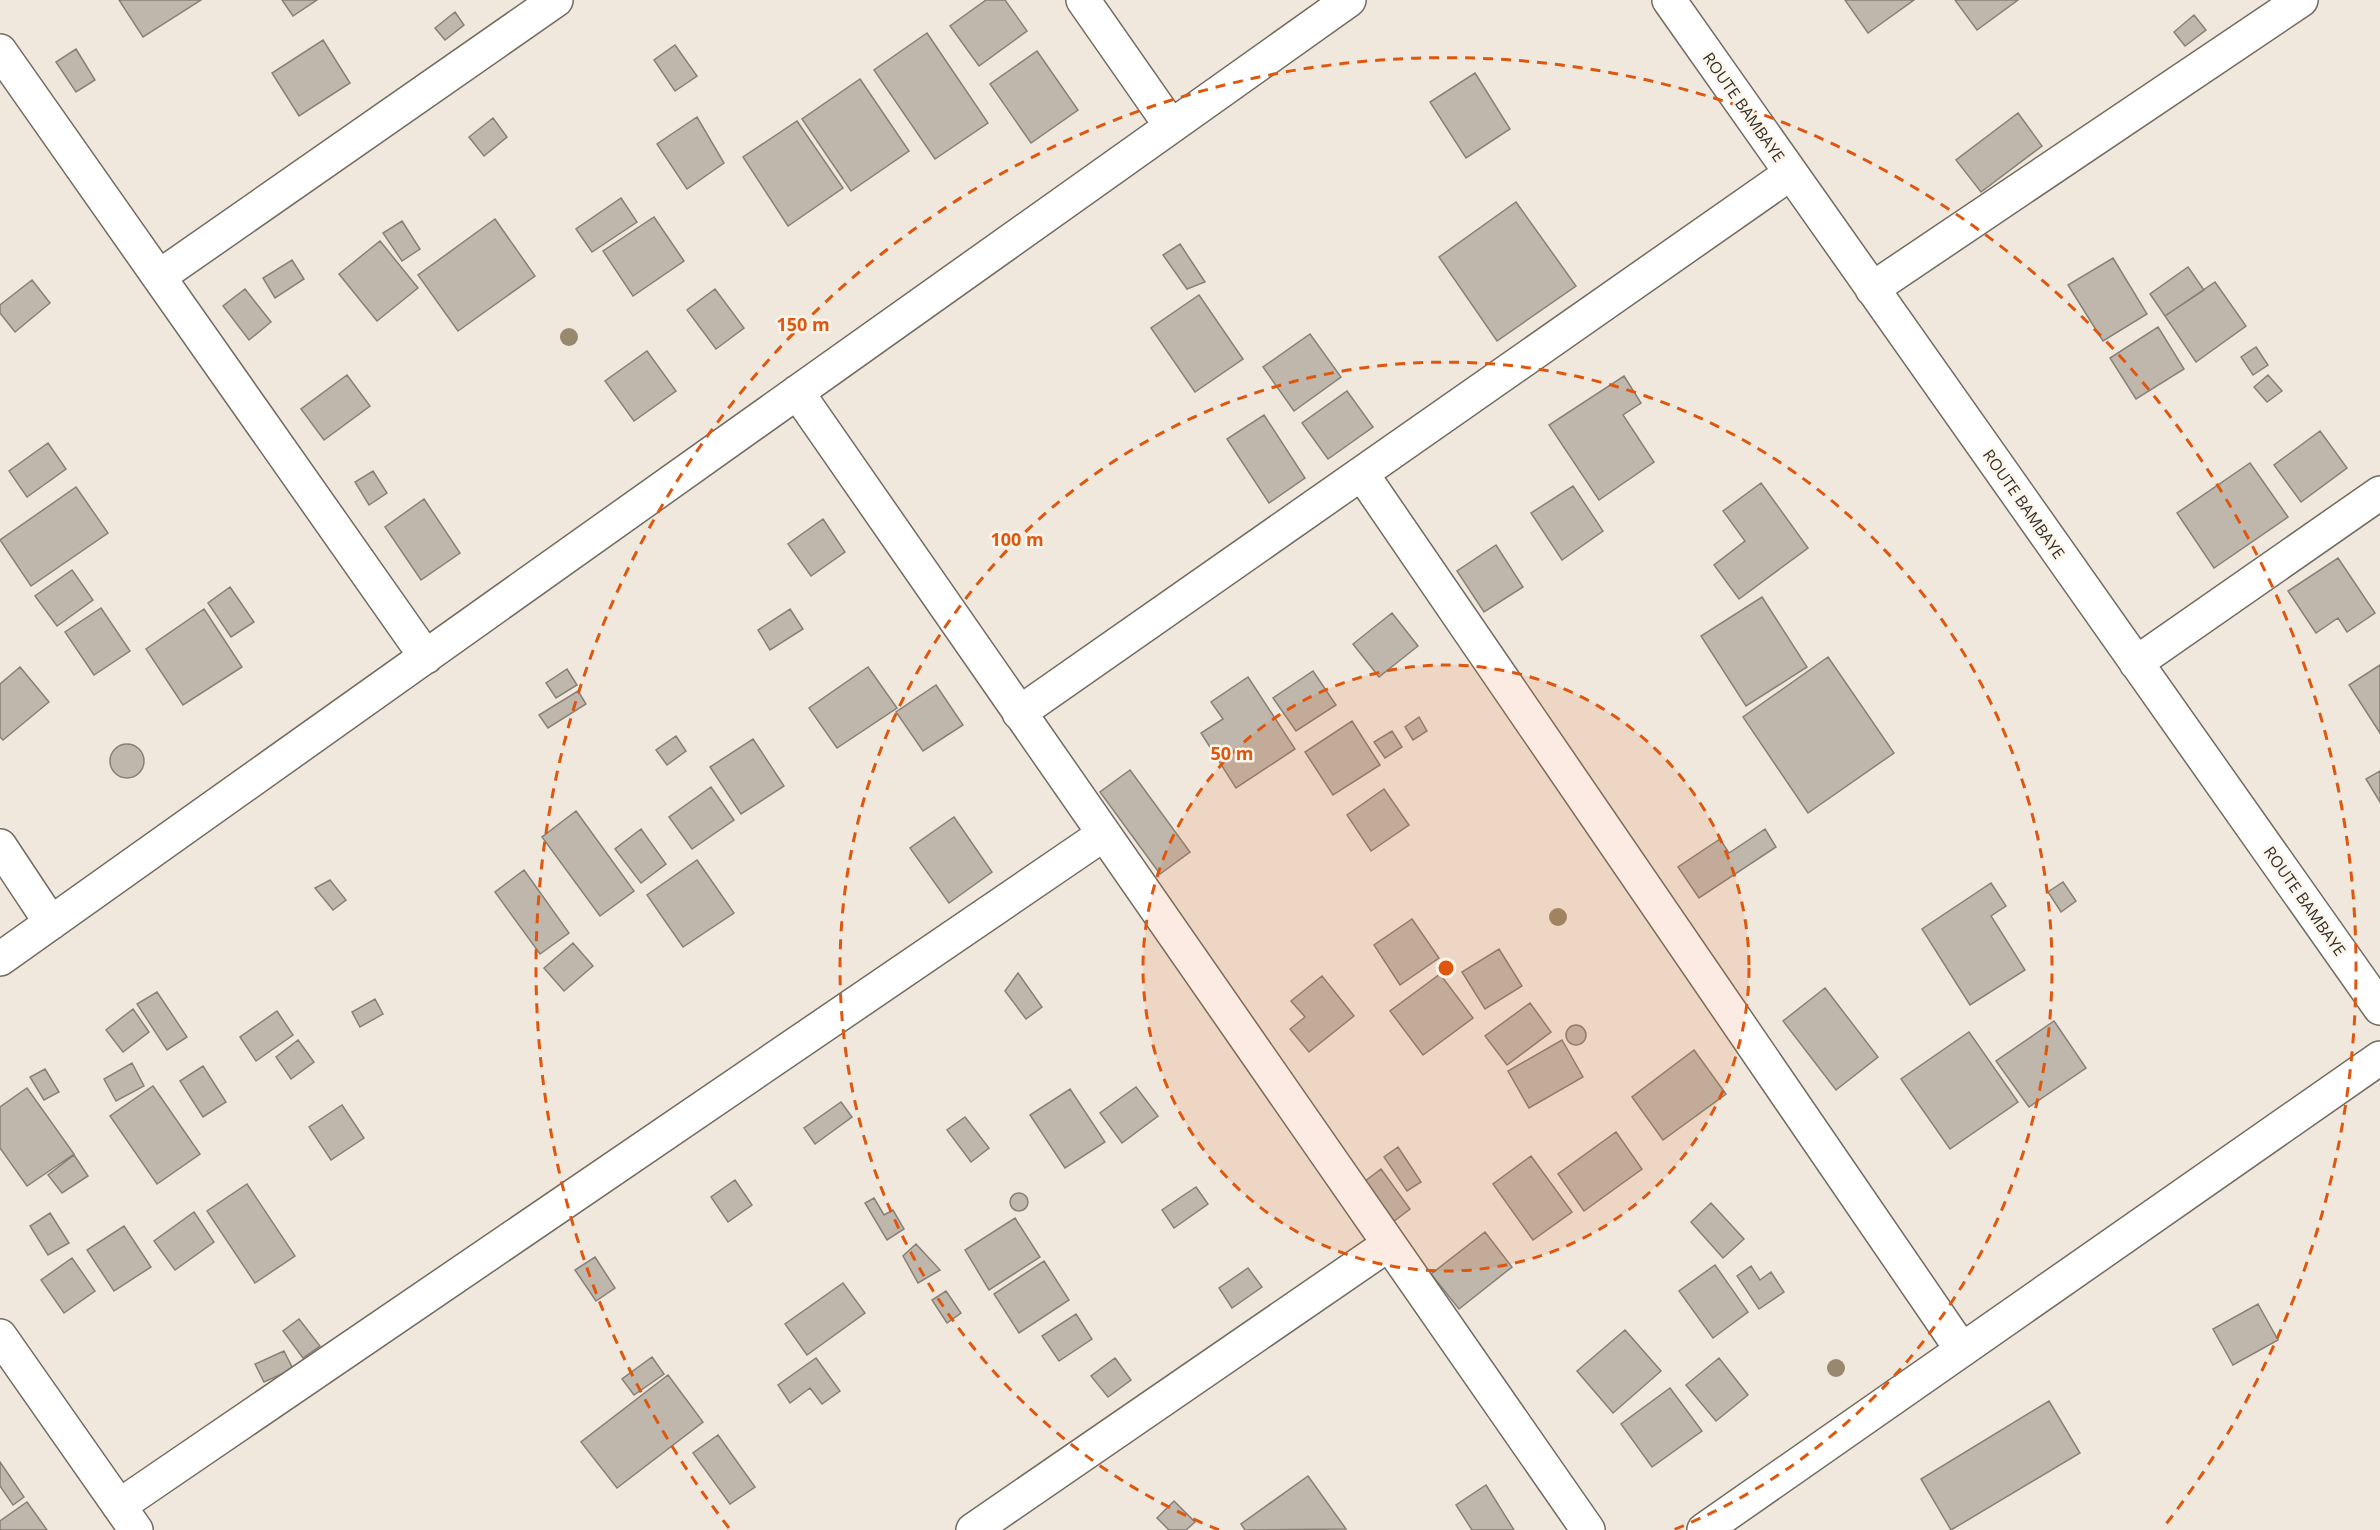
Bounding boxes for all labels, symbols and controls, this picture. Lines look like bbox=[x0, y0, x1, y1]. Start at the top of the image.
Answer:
street label: ROUTE BAMBAYE bbox=[1698, 48, 1790, 166]
text: 150 m bbox=[776, 312, 830, 336]
street label: ROUTE BAMBAYE bbox=[1978, 445, 2070, 563]
text: 100 m bbox=[990, 527, 1044, 551]
text: 50 m bbox=[1211, 741, 1253, 765]
street label: ROUTE BAMBAYE bbox=[2259, 842, 2351, 960]
centre of rings bbox=[1436, 958, 1456, 978]

